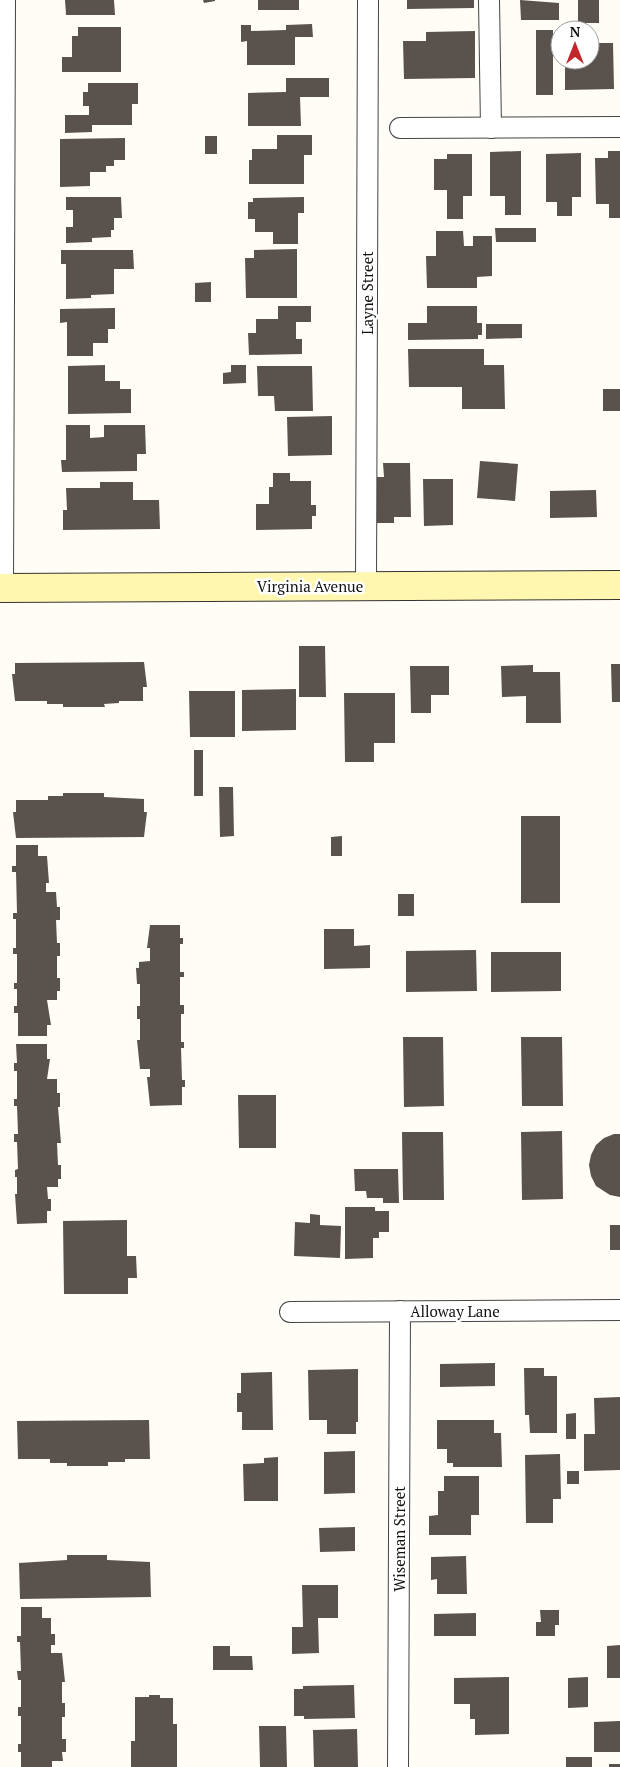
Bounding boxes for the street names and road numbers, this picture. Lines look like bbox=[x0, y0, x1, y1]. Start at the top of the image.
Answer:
street label: Layne Street bbox=[357, 251, 377, 335]
street label: Virginia Avenue bbox=[257, 576, 363, 596]
street label: Alloway Lane bbox=[410, 1301, 500, 1321]
street label: Wiseman Street bbox=[389, 1486, 409, 1592]

